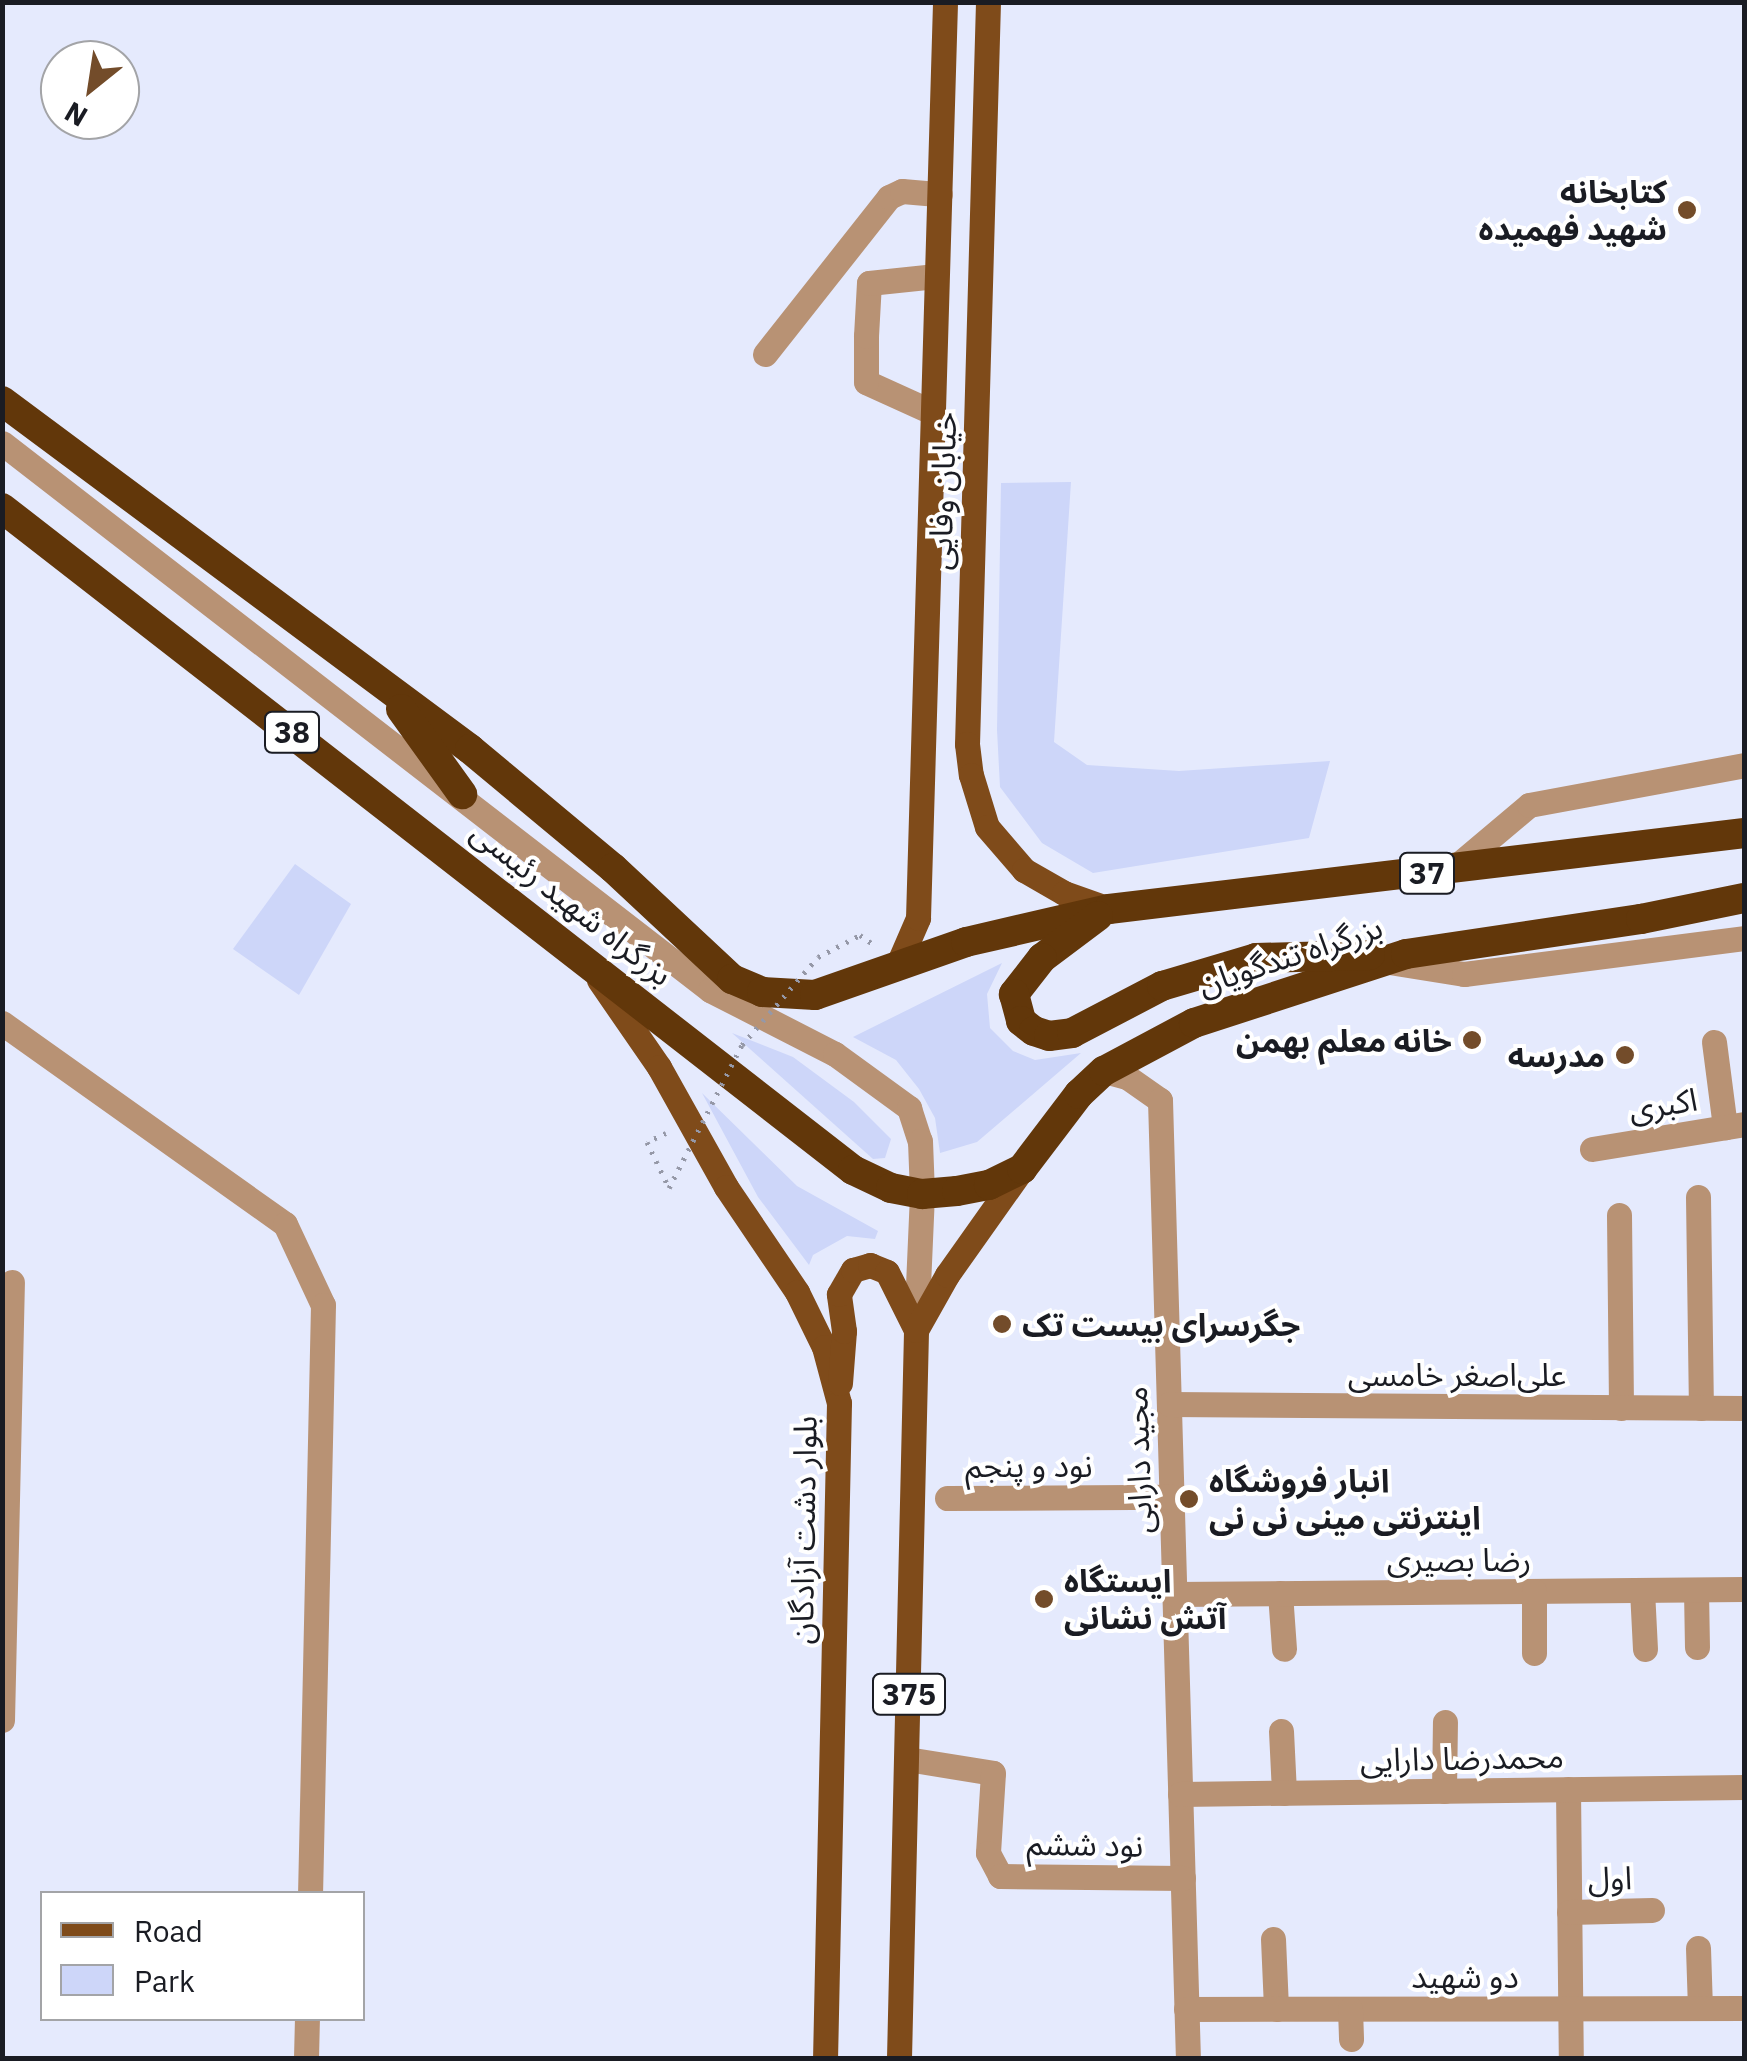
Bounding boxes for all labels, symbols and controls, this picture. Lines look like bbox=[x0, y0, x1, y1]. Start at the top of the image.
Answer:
north arrow bbox=[40, 40, 140, 140]
text: N bbox=[58, 94, 94, 136]
place label: کتابخانه شهید فهمیده bbox=[1479, 173, 1667, 248]
marker: کتابخانه شهید فهمیده bbox=[1676, 199, 1698, 221]
street label: خیابان وفایی bbox=[920, 411, 964, 571]
road number: 38 bbox=[262, 707, 322, 757]
street label: بزرگراه شهید رئیسی bbox=[464, 813, 680, 993]
road number: 37 bbox=[1397, 848, 1457, 898]
street label: بزرگراه تندگویان bbox=[1193, 907, 1387, 1003]
place label: خانه معلم بهمن bbox=[1236, 1021, 1452, 1059]
marker: خانه معلم بهمن bbox=[1461, 1029, 1483, 1051]
place label: مدرسه bbox=[1508, 1036, 1605, 1074]
marker: مدرسه bbox=[1614, 1044, 1636, 1066]
street label: اکبری bbox=[1626, 1080, 1700, 1128]
place label: جگرسرای بیست تک bbox=[1022, 1305, 1300, 1343]
marker: جگرسرای بیست تک bbox=[991, 1313, 1013, 1335]
street label: علی‌اصغر خامسی bbox=[1348, 1355, 1566, 1393]
street label: مجید دارابی bbox=[1116, 1386, 1160, 1534]
street label: بلوار دشت آزادگان bbox=[782, 1415, 824, 1645]
street label: نود و پنجم bbox=[965, 1446, 1093, 1484]
place label: انبار فروشگاه اینترنتی مینی نی نی bbox=[1209, 1462, 1481, 1537]
marker: انبار فروشگاه اینترنتی مینی نی نی bbox=[1178, 1488, 1200, 1510]
street label: رضا بصیری bbox=[1387, 1540, 1531, 1578]
place label: ایستگاه آتش نشانی bbox=[1064, 1562, 1226, 1637]
marker: ایستگاه آتش نشانی bbox=[1033, 1588, 1055, 1610]
road number: 375 bbox=[872, 1669, 946, 1719]
street label: محمدرضا دارایی bbox=[1360, 1737, 1564, 1779]
street label: نود ششم bbox=[1026, 1824, 1144, 1864]
street label: اول bbox=[1588, 1858, 1632, 1898]
legend bbox=[40, 1891, 365, 2021]
text: Road bbox=[134, 1911, 203, 1950]
street label: دو شهید bbox=[1411, 1957, 1519, 1995]
text: Park bbox=[134, 1961, 195, 2000]

